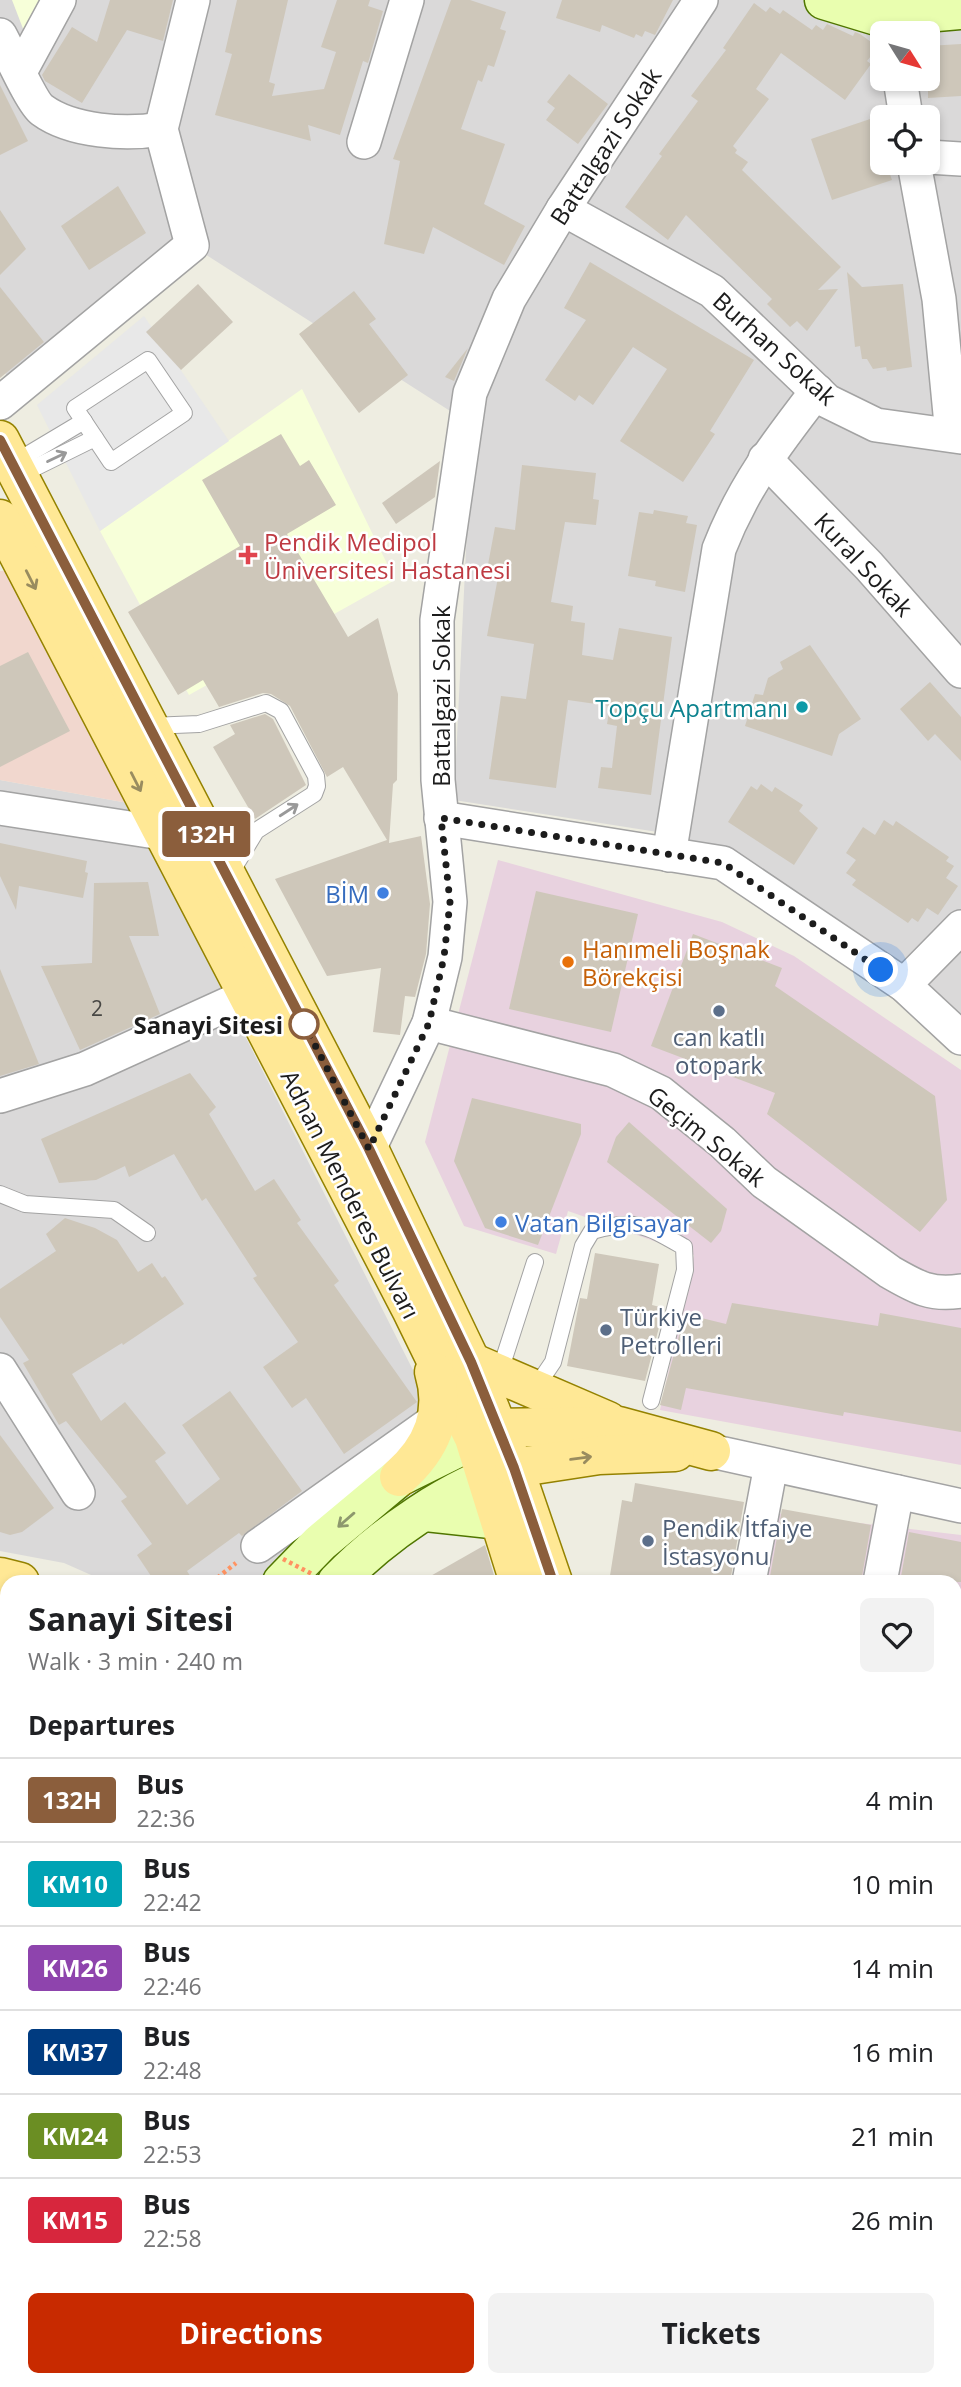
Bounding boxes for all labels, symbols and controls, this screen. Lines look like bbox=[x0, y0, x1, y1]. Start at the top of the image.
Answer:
north arrow bbox=[870, 21, 940, 91]
map controls bbox=[870, 21, 940, 175]
street label: Battalgazi Sokak bbox=[542, 61, 668, 231]
button: locate bbox=[870, 105, 940, 175]
street label: Burhan Sokak bbox=[706, 284, 844, 412]
one-way arrow bbox=[46, 449, 67, 463]
street label: Kural Sokak bbox=[807, 505, 921, 623]
place label: Pendik Medipol Üniversitesi Hastanesi bbox=[264, 525, 511, 586]
marker: Pendik Medipol Üniversitesi Hastanesi bbox=[238, 545, 258, 565]
one-way arrow bbox=[25, 569, 38, 590]
street label: Battalgazi Sokak bbox=[424, 605, 457, 787]
place label: Topçu Apartmanı bbox=[595, 691, 788, 724]
marker: Topçu Apartmanı bbox=[794, 699, 810, 715]
one-way arrow bbox=[129, 771, 143, 792]
one-way arrow bbox=[279, 802, 298, 817]
line badge: 132H bbox=[157, 811, 255, 857]
text: 132H bbox=[176, 817, 236, 850]
place label: BİM bbox=[325, 877, 369, 910]
marker: BİM bbox=[375, 885, 391, 901]
place label: Hanımeli Boşnak Börekçisi bbox=[582, 932, 770, 993]
your location bbox=[863, 952, 898, 987]
marker: Hanımeli Boşnak Börekçisi bbox=[560, 954, 576, 970]
house number: 2 bbox=[91, 994, 103, 1022]
marker: can katlı otopark bbox=[711, 1003, 727, 1019]
place label: Sanayi Sitesi bbox=[133, 1008, 283, 1041]
marker: Sanayi Sitesi bbox=[289, 1009, 319, 1039]
place label: can katlı otopark bbox=[673, 1020, 765, 1081]
street label: Adnan Menderes Bulvarı bbox=[274, 1064, 428, 1324]
street label: Geçim Sokak bbox=[641, 1078, 773, 1194]
place label: Vatan Bilgisayar bbox=[515, 1206, 692, 1239]
marker: Vatan Bilgisayar bbox=[493, 1214, 509, 1230]
place label: Türkiye Petrolleri bbox=[620, 1300, 722, 1361]
marker: Türkiye Petrolleri bbox=[598, 1322, 614, 1338]
one-way arrow bbox=[569, 1451, 592, 1464]
place label: Pendik İtfaiye İstasyonu bbox=[662, 1511, 812, 1572]
one-way arrow bbox=[337, 1512, 355, 1528]
marker: Pendik İtfaiye İstasyonu bbox=[640, 1533, 656, 1549]
text: Sanayi Sitesi bbox=[28, 1596, 234, 1641]
button: heart bbox=[860, 1598, 934, 1672]
text: Walk · 3 min · 240 m bbox=[28, 1645, 243, 1677]
text: Departures bbox=[28, 1707, 175, 1743]
text: Bus bbox=[137, 1766, 184, 1802]
text: 4 min bbox=[866, 1782, 934, 1818]
text: 132H bbox=[42, 1783, 102, 1816]
text: 22:36 bbox=[137, 1802, 195, 1834]
text: Bus bbox=[143, 1850, 191, 1886]
text: 10 min bbox=[851, 1866, 934, 1902]
text: KM10 bbox=[42, 1867, 108, 1900]
text: 22:42 bbox=[143, 1886, 202, 1918]
text: Bus bbox=[143, 1934, 191, 1970]
text: 14 min bbox=[851, 1950, 934, 1986]
text: KM26 bbox=[42, 1951, 108, 1984]
text: 22:46 bbox=[143, 1970, 202, 2002]
text: Bus bbox=[143, 2018, 191, 2054]
text: 16 min bbox=[851, 2034, 934, 2070]
text: KM37 bbox=[42, 2035, 108, 2068]
text: 22:48 bbox=[143, 2054, 202, 2086]
text: Bus bbox=[143, 2102, 191, 2138]
text: 21 min bbox=[851, 2118, 934, 2154]
text: KM24 bbox=[42, 2119, 108, 2152]
text: 22:53 bbox=[143, 2138, 202, 2170]
text: Bus bbox=[143, 2186, 191, 2222]
text: 26 min bbox=[851, 2202, 934, 2238]
text: KM15 bbox=[42, 2203, 108, 2236]
text: 22:58 bbox=[143, 2222, 202, 2254]
button: Directions bbox=[28, 2293, 474, 2373]
button: Tickets bbox=[488, 2293, 934, 2373]

